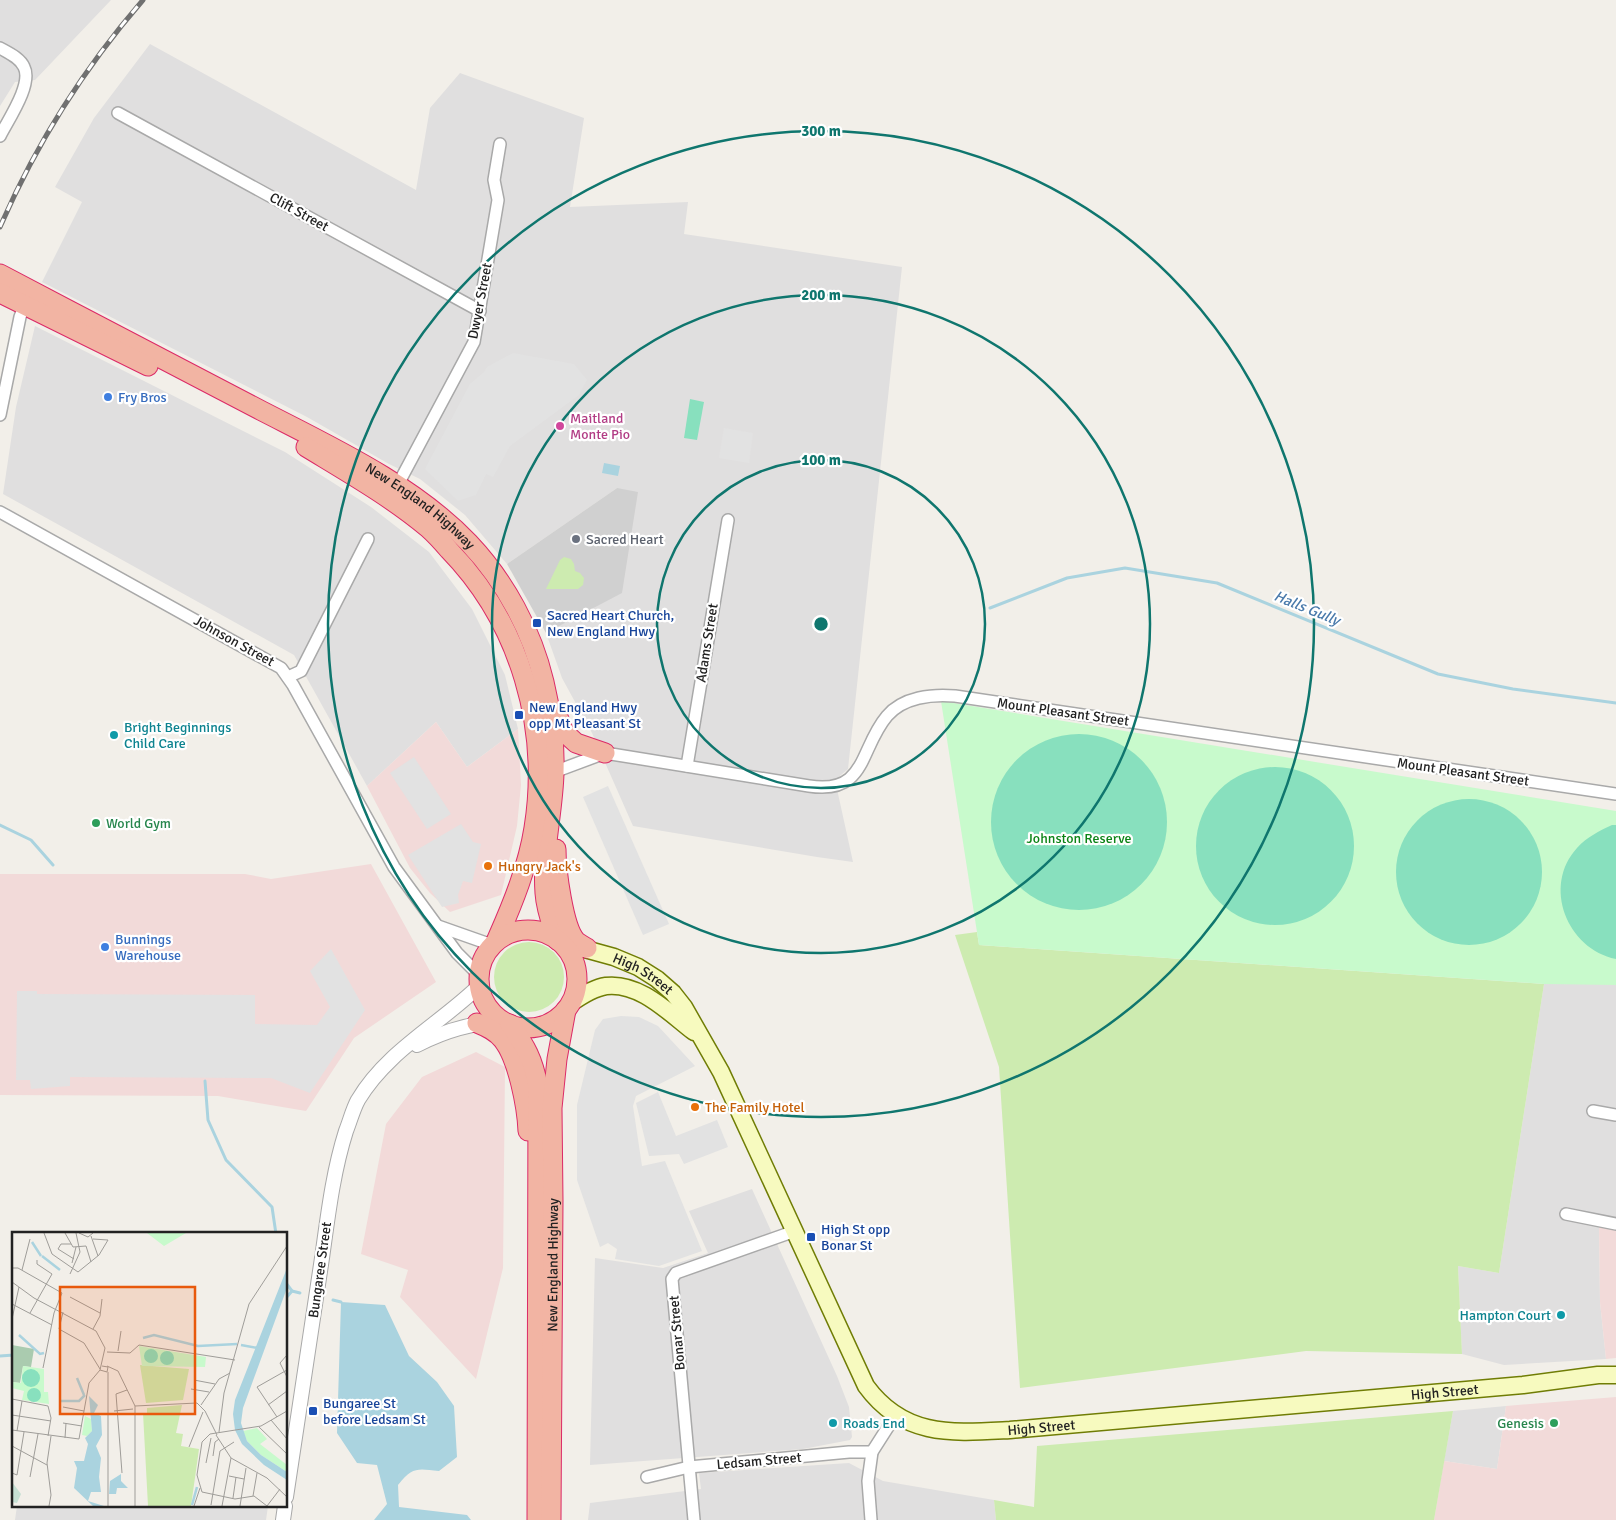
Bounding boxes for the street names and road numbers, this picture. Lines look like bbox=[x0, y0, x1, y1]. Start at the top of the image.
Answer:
street label: Clift Street bbox=[266, 189, 332, 235]
street label: Dwyer Street bbox=[464, 261, 496, 341]
street label: New England Highway bbox=[363, 459, 479, 553]
street label: Adams Street bbox=[692, 602, 722, 684]
street label: Johnson Street bbox=[191, 612, 277, 670]
street label: Mount Pleasant Street bbox=[996, 694, 1130, 730]
street label: Mount Pleasant Street bbox=[1396, 754, 1530, 790]
street label: High Street bbox=[610, 949, 677, 998]
street label: New England Highway bbox=[544, 1198, 562, 1332]
street label: Bungaree Street bbox=[305, 1221, 335, 1319]
street label: Bonar Street bbox=[665, 1295, 689, 1371]
street label: High Street bbox=[1410, 1380, 1479, 1403]
street label: High Street bbox=[1007, 1416, 1076, 1439]
street label: Ledsam Street bbox=[716, 1449, 802, 1473]

